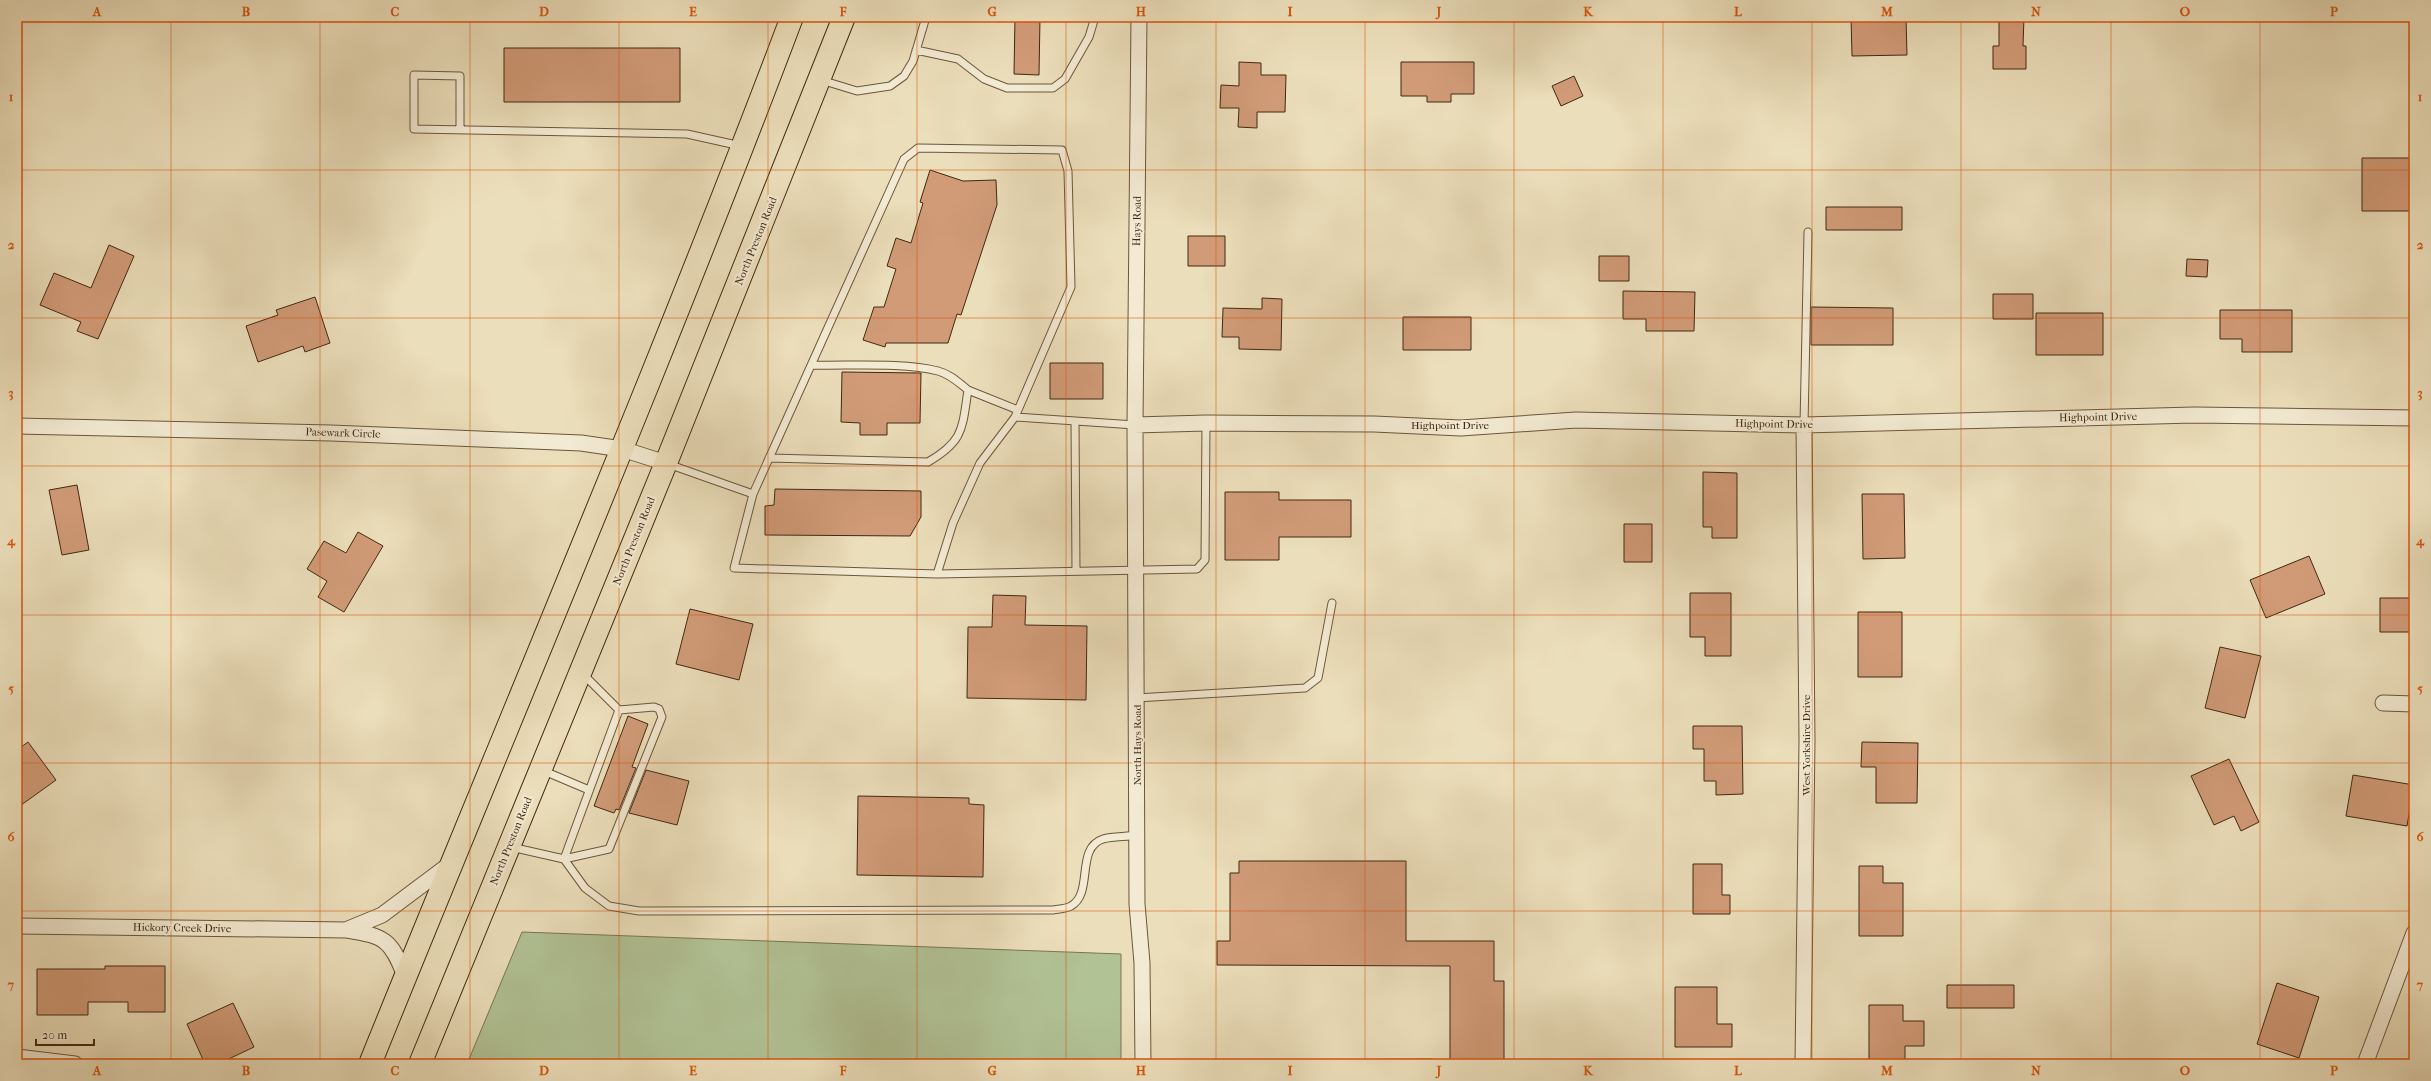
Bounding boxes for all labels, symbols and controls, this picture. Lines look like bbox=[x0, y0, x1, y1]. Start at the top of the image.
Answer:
text: A bbox=[92, 4, 102, 19]
text: B bbox=[242, 4, 251, 19]
text: C bbox=[391, 4, 400, 19]
text: D bbox=[539, 4, 549, 19]
text: E bbox=[689, 4, 697, 19]
text: F bbox=[839, 4, 847, 19]
text: G bbox=[987, 4, 997, 19]
text: H bbox=[1136, 4, 1147, 19]
text: I bbox=[1287, 4, 1293, 19]
text: J bbox=[1435, 4, 1442, 20]
text: K bbox=[1583, 4, 1594, 19]
text: L bbox=[1734, 4, 1743, 19]
text: M bbox=[1880, 4, 1893, 19]
text: N bbox=[2031, 4, 2041, 19]
text: O bbox=[2180, 4, 2190, 19]
text: P bbox=[2330, 4, 2338, 19]
text: 1 bbox=[9, 89, 14, 104]
text: 1 bbox=[2418, 89, 2423, 104]
street label: North Preston Road bbox=[732, 194, 780, 287]
street label: Hays Road bbox=[1130, 195, 1144, 246]
text: 2 bbox=[8, 237, 15, 252]
text: 2 bbox=[2417, 237, 2424, 252]
text: 3 bbox=[8, 385, 14, 401]
text: 3 bbox=[2417, 385, 2423, 401]
street label: Highpoint Drive bbox=[2059, 410, 2138, 424]
street label: Highpoint Drive bbox=[1735, 417, 1814, 431]
street label: Highpoint Drive bbox=[1411, 419, 1490, 432]
street label: Pasewark Circle bbox=[305, 425, 381, 441]
street label: North Preston Road bbox=[610, 494, 658, 587]
text: 4 bbox=[6, 533, 16, 549]
text: 4 bbox=[2415, 533, 2425, 549]
text: 5 bbox=[8, 681, 14, 696]
text: 5 bbox=[2417, 681, 2423, 696]
street label: West Yorkshire Drive bbox=[1800, 694, 1813, 796]
street label: North Hays Road bbox=[1131, 703, 1144, 786]
street label: North Preston Road bbox=[487, 794, 535, 887]
text: 6 bbox=[7, 829, 15, 844]
text: 6 bbox=[2416, 829, 2424, 844]
street label: Hickory Creek Drive bbox=[133, 921, 232, 935]
text: 7 bbox=[7, 977, 15, 992]
text: 7 bbox=[2416, 977, 2424, 992]
scale bar bbox=[36, 1021, 94, 1047]
text: 20 m bbox=[42, 1028, 67, 1042]
text: A bbox=[92, 1063, 102, 1078]
text: B bbox=[242, 1063, 251, 1078]
text: C bbox=[391, 1063, 400, 1078]
text: D bbox=[539, 1063, 549, 1078]
text: E bbox=[689, 1063, 697, 1078]
text: F bbox=[839, 1063, 847, 1078]
text: G bbox=[987, 1063, 997, 1078]
text: H bbox=[1136, 1063, 1147, 1078]
text: I bbox=[1287, 1063, 1293, 1078]
text: J bbox=[1435, 1063, 1442, 1079]
text: K bbox=[1583, 1063, 1594, 1078]
text: L bbox=[1734, 1063, 1743, 1078]
text: M bbox=[1880, 1063, 1893, 1078]
text: N bbox=[2031, 1063, 2041, 1078]
text: O bbox=[2180, 1063, 2190, 1078]
text: P bbox=[2330, 1063, 2338, 1078]

